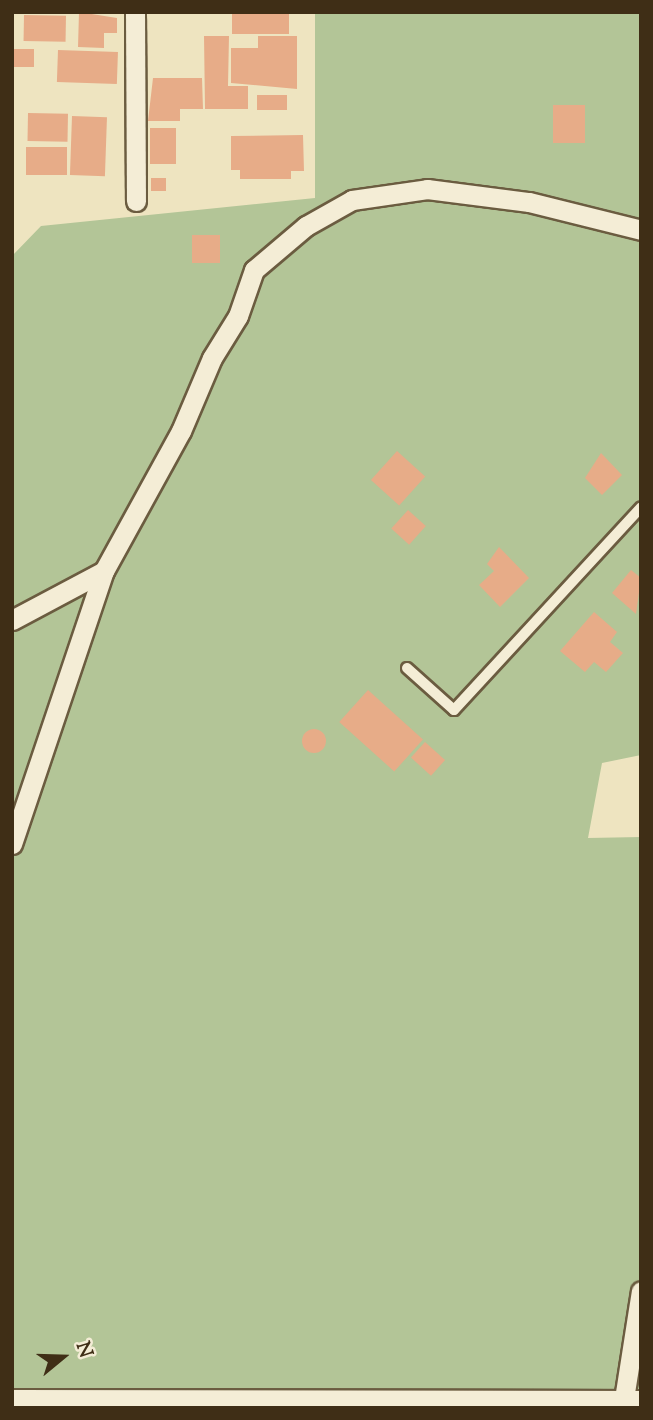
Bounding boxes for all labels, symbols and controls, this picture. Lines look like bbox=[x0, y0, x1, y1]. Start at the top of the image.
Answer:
north arrow bbox=[28, 1322, 98, 1392]
text: N bbox=[68, 1338, 99, 1362]

